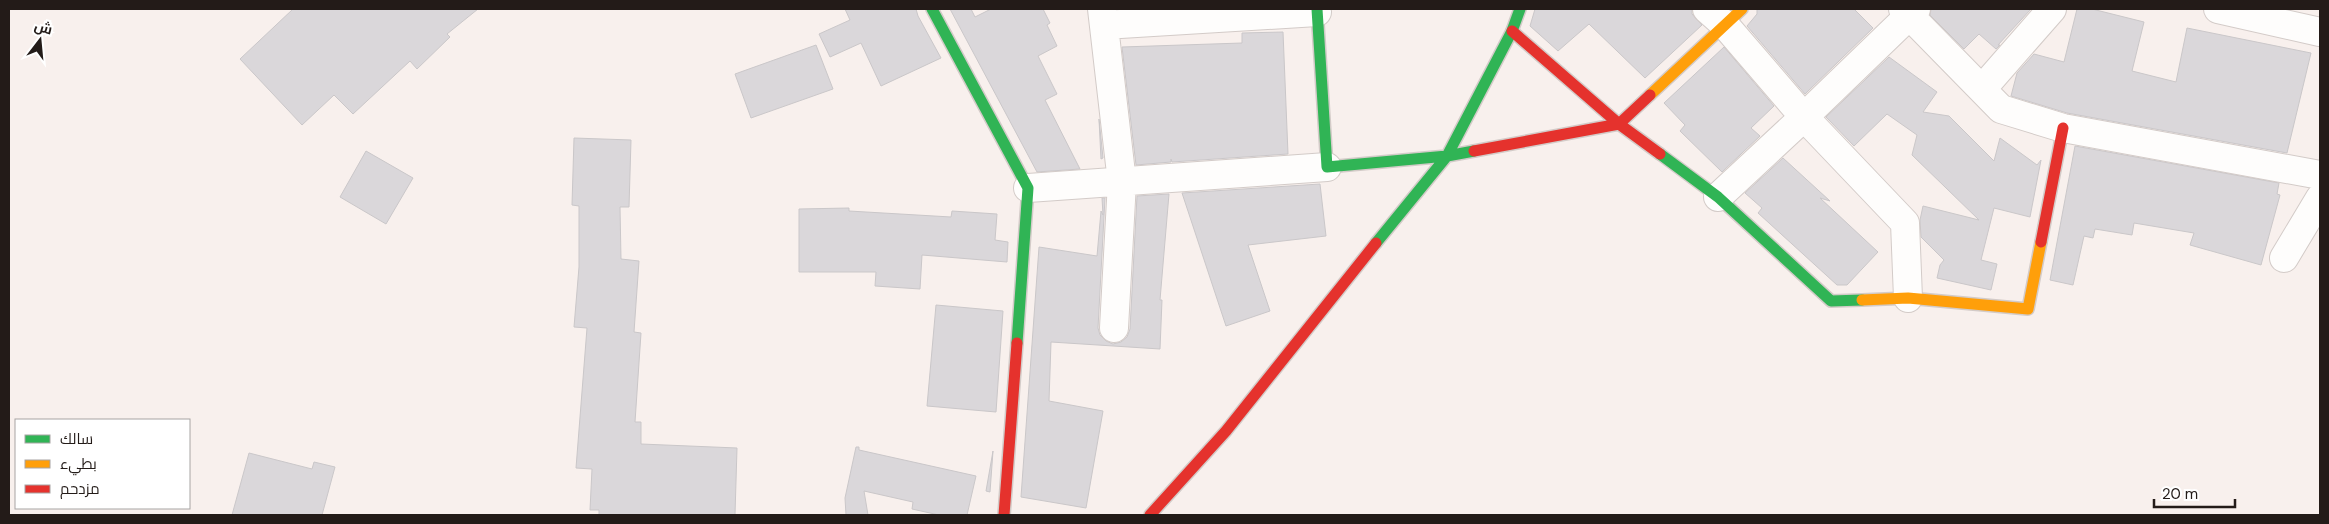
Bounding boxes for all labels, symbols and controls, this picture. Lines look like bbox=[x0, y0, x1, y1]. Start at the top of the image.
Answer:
north arrow bbox=[15, 15, 65, 65]
text: ش bbox=[32, 16, 55, 39]
legend bbox=[15, 419, 190, 509]
text: سالك bbox=[60, 429, 93, 449]
text: بطيء bbox=[60, 454, 97, 476]
scale bar bbox=[2154, 476, 2235, 508]
text: مزدحم bbox=[60, 479, 100, 499]
text: 20 m bbox=[2162, 484, 2198, 504]

